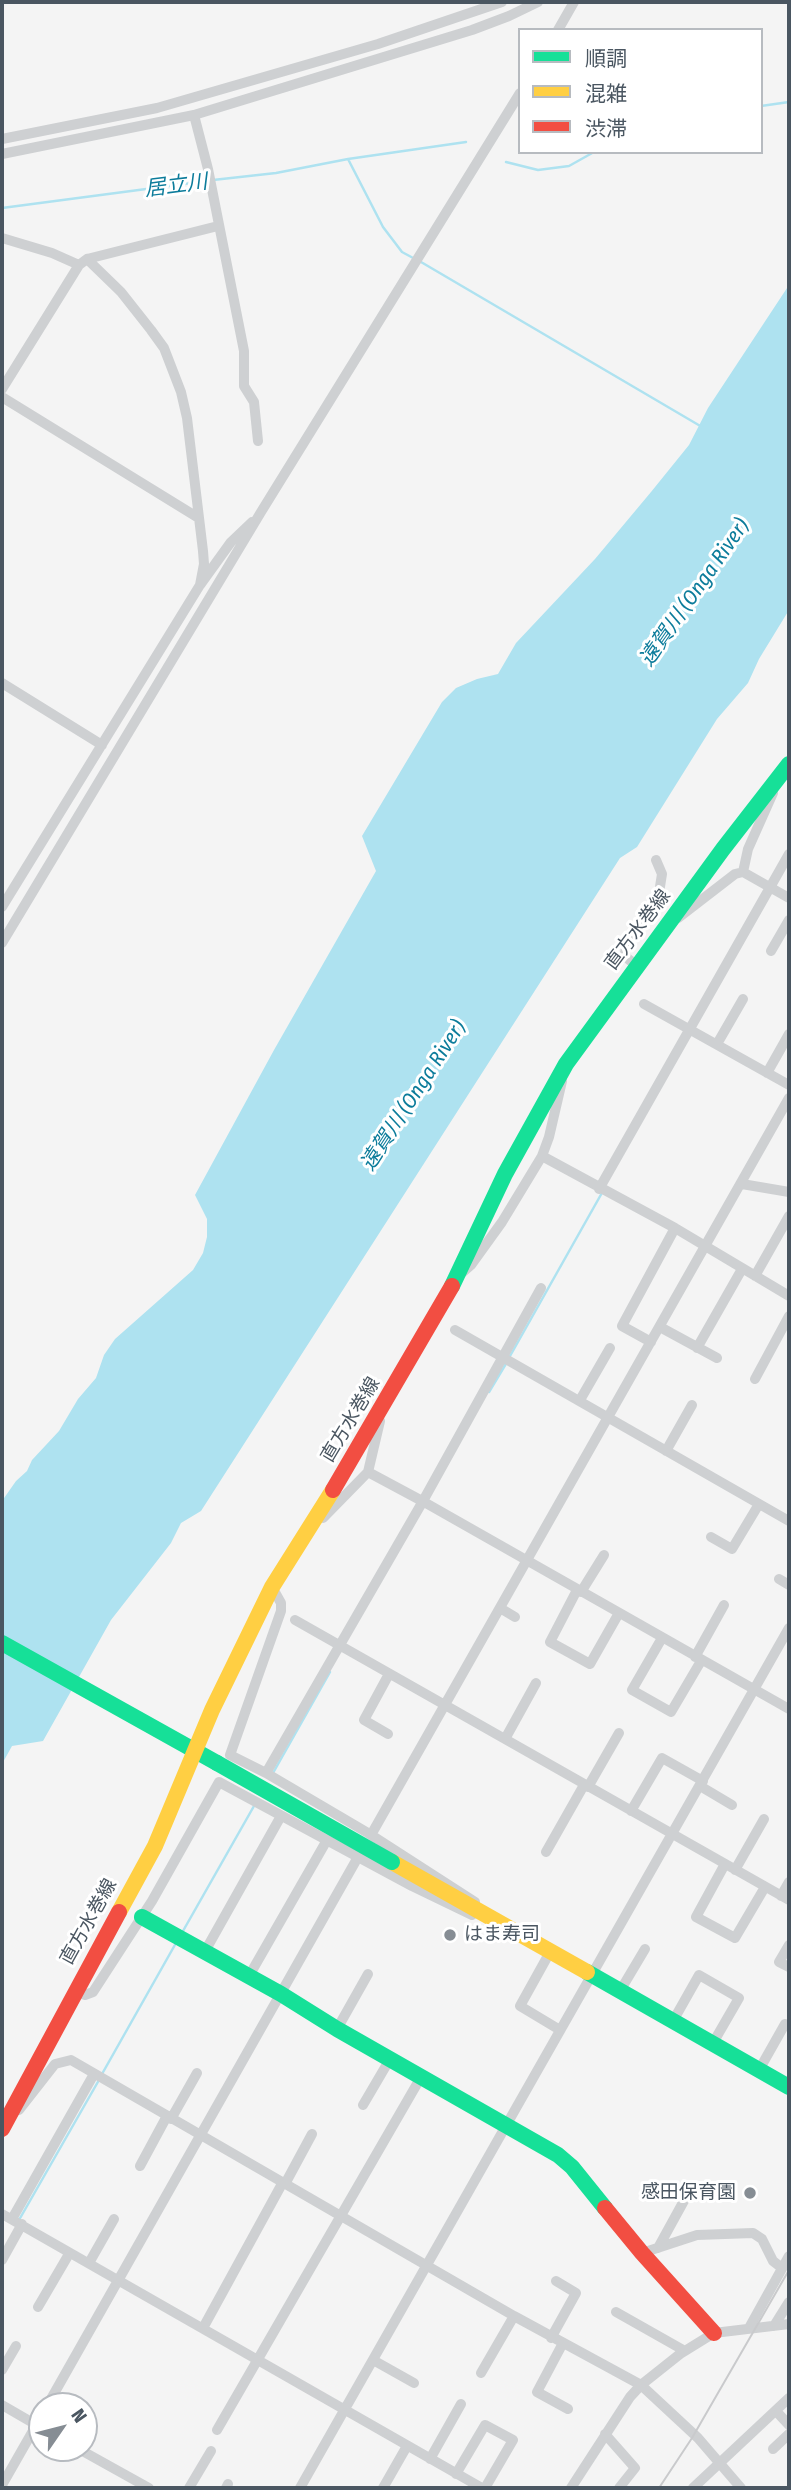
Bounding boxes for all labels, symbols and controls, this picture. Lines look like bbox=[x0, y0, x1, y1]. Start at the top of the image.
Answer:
legend bbox=[518, 28, 763, 154]
text: 順調 bbox=[585, 46, 627, 72]
text: 混雑 bbox=[585, 81, 627, 107]
text: 渋滞 bbox=[585, 116, 627, 142]
water label: 居立川 bbox=[143, 170, 209, 202]
water label: 遠賀川 (Onga River) bbox=[635, 515, 755, 671]
street label: 直方水巻線 bbox=[600, 885, 676, 975]
water label: 遠賀川 (Onga River) bbox=[356, 1016, 472, 1176]
street label: 直方水巻線 bbox=[317, 1373, 385, 1467]
street label: 直方水巻線 bbox=[56, 1875, 122, 1969]
place label: はま寿司 bbox=[464, 1924, 540, 1946]
marker: はま寿司 bbox=[442, 1927, 458, 1943]
place label: 感田保育園 bbox=[641, 2182, 736, 2204]
marker: 感田保育園 bbox=[742, 2185, 758, 2201]
north arrow bbox=[28, 2392, 98, 2462]
text: N bbox=[66, 2405, 92, 2427]

